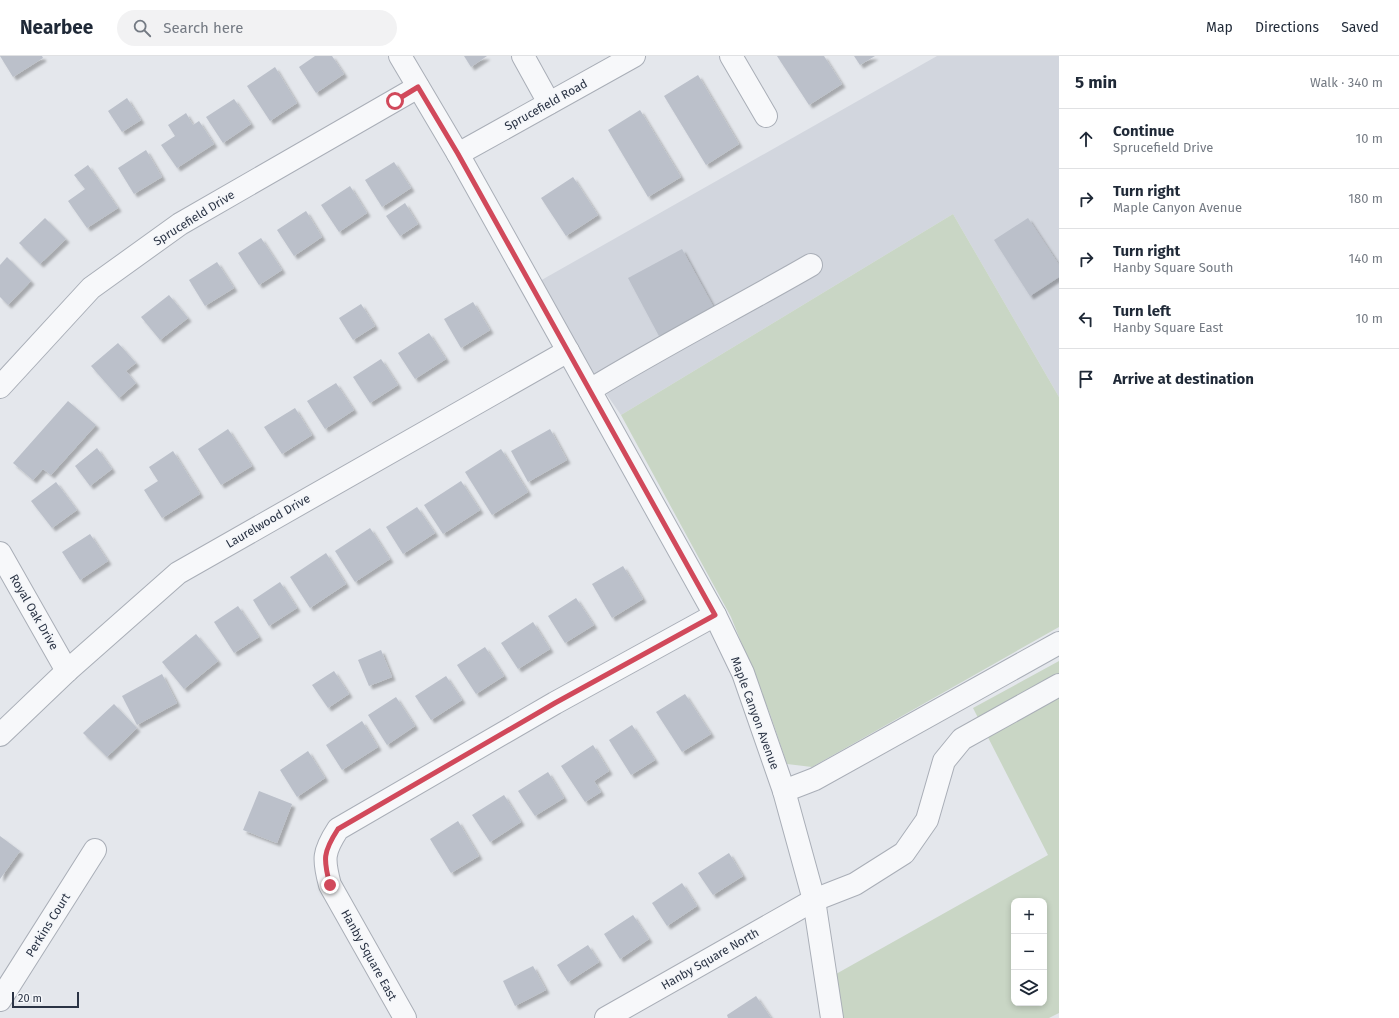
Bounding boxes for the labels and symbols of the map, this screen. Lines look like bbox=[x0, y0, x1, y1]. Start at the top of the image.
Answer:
street label: Sprucefield Road bbox=[502, 77, 590, 133]
route start bbox=[386, 92, 404, 110]
street label: Sprucefield Drive bbox=[151, 187, 237, 249]
street label: Laurelwood Drive bbox=[223, 491, 313, 551]
street label: Royal Oak Drive bbox=[7, 572, 61, 652]
street label: Maple Canyon Avenue bbox=[728, 655, 782, 771]
route end bbox=[321, 876, 339, 894]
street label: Perkins Court bbox=[23, 890, 74, 959]
street label: Hanby Square East bbox=[338, 907, 400, 1003]
street label: Hanby Square North bbox=[659, 925, 761, 993]
scale bar bbox=[12, 990, 79, 1009]

